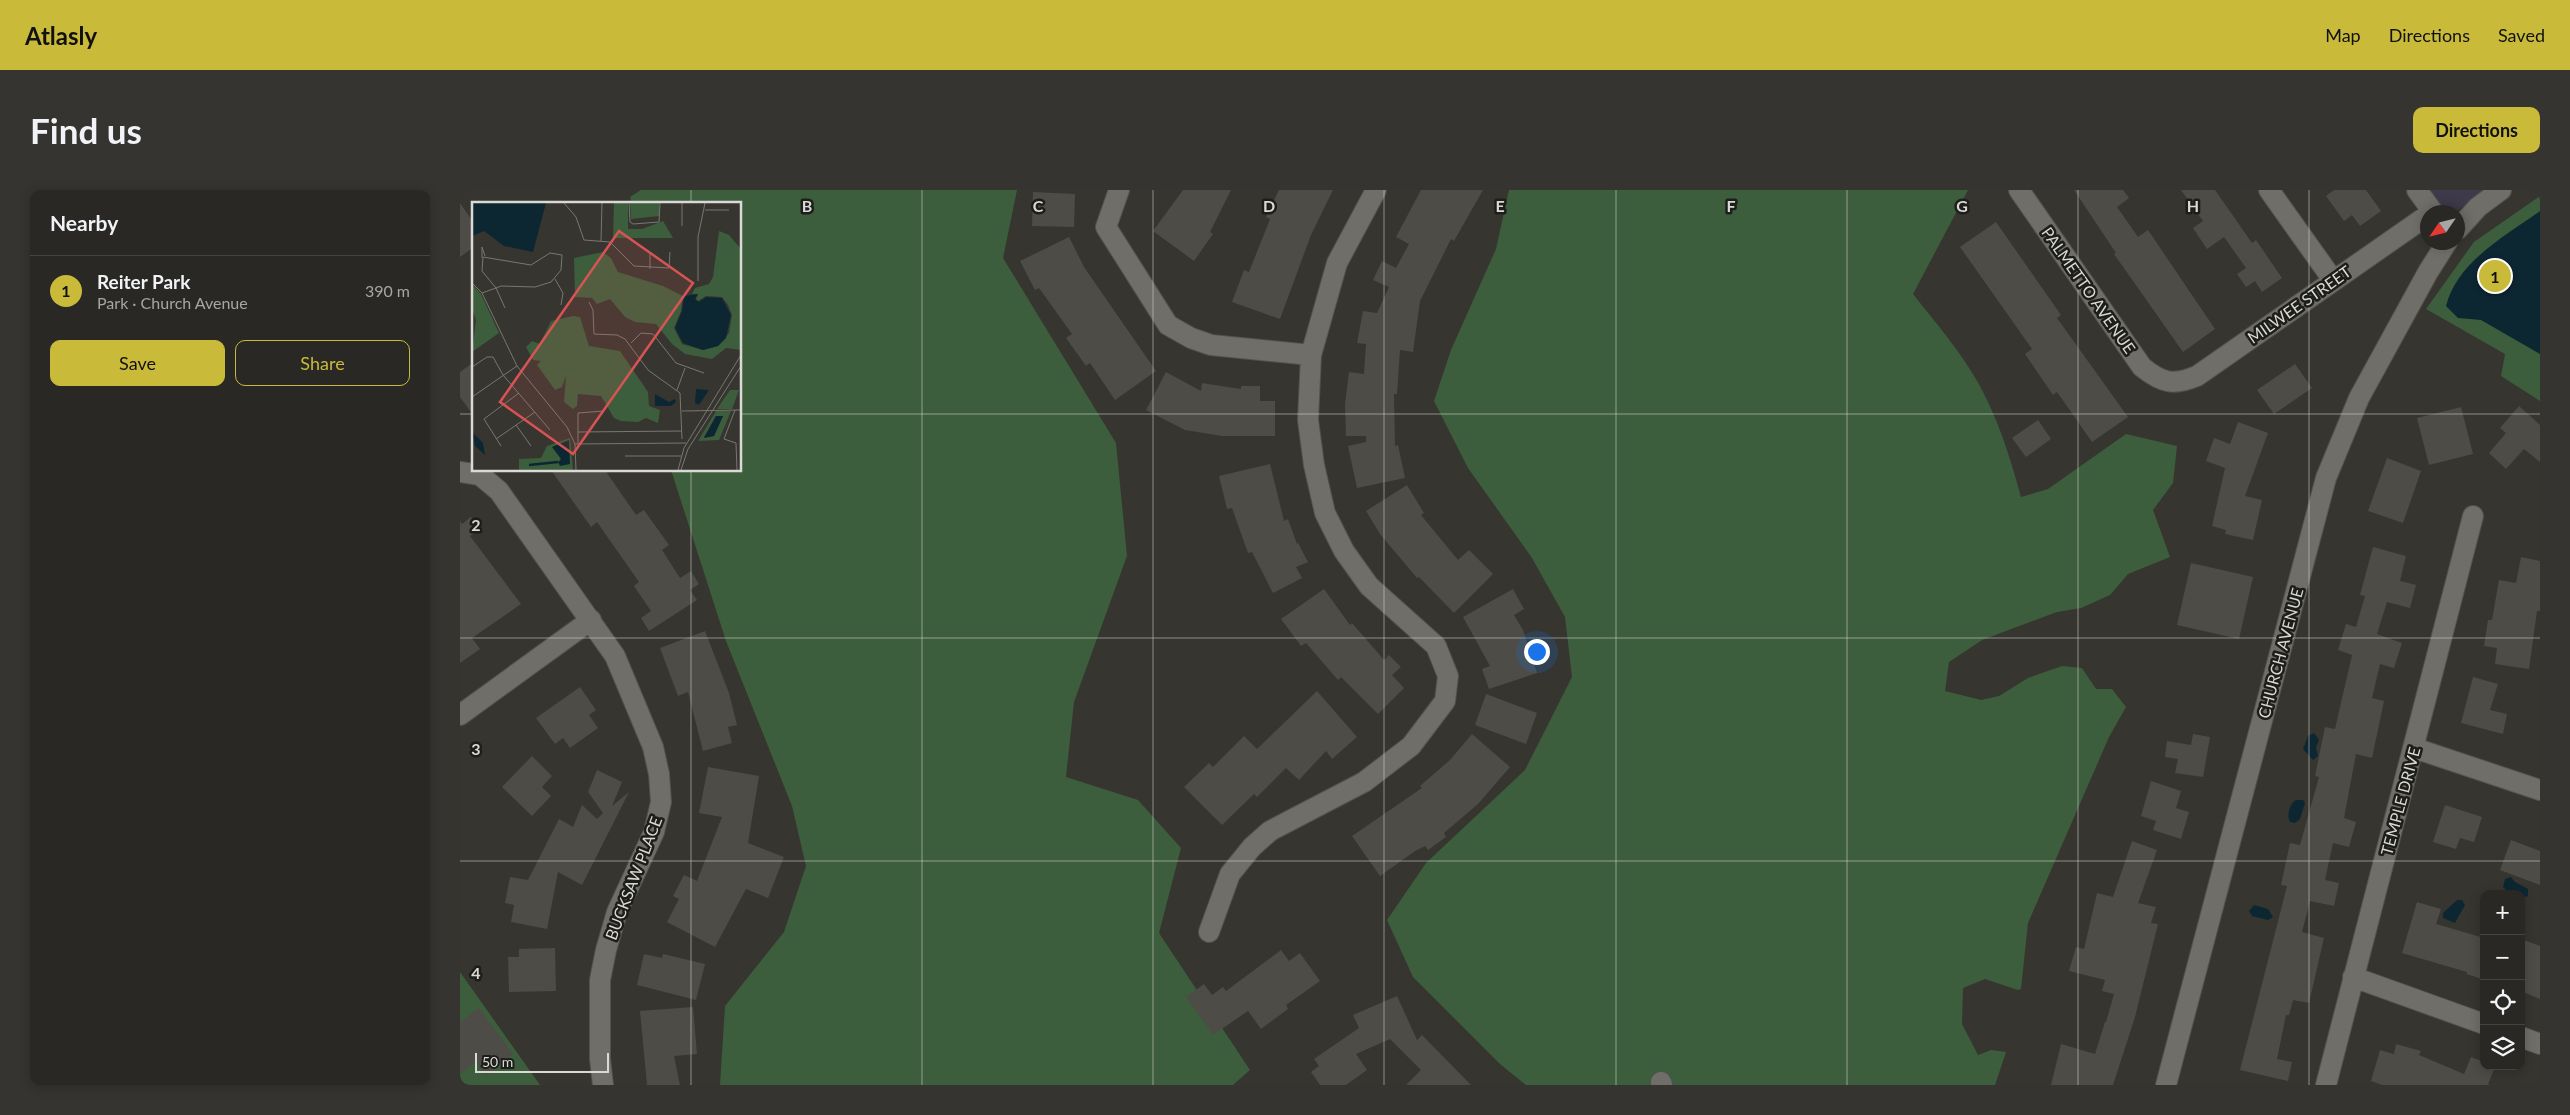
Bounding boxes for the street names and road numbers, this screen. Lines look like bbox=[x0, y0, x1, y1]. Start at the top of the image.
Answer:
street label: PALMETTO AVENUE bbox=[2038, 223, 2140, 357]
street label: MILWEE STREET bbox=[2244, 261, 2355, 347]
street label: CHURCH AVENUE bbox=[2253, 586, 2307, 720]
street label: TEMPLE DRIVE bbox=[2376, 745, 2424, 857]
street label: BUCKSAW PLACE bbox=[601, 814, 665, 942]

